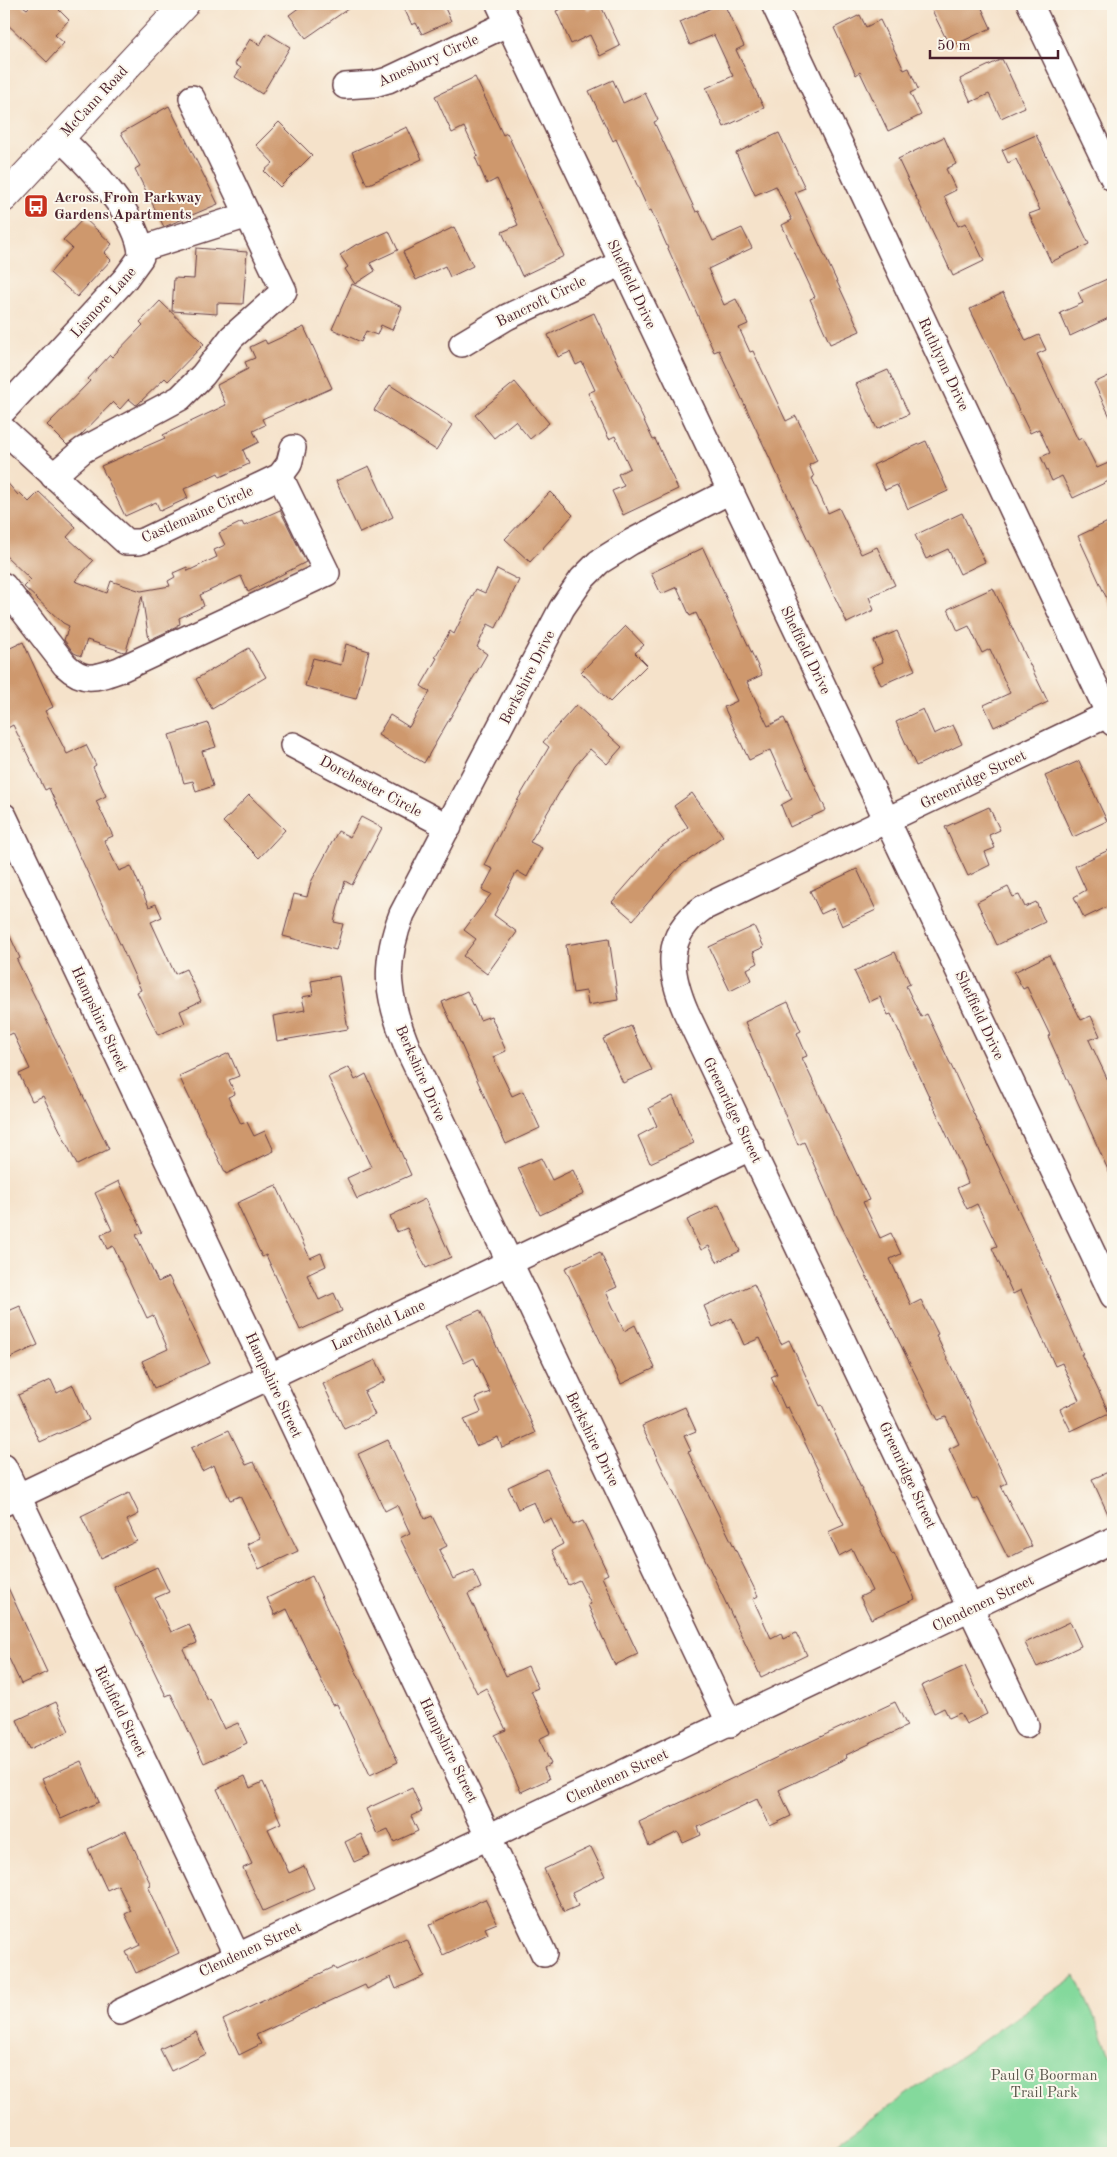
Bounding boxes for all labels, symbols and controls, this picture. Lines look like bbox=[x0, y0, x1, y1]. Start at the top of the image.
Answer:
scale bar bbox=[930, 28, 1057, 60]
street label: Amesbury Circle bbox=[376, 32, 481, 90]
text: 50 m bbox=[937, 39, 971, 54]
street label: McCann Road bbox=[59, 64, 132, 140]
place label: Across From Parkway Gardens Apartments bbox=[54, 191, 202, 223]
bus stop icon: Across From Parkway Gardens Apartments bbox=[23, 193, 49, 219]
street label: Sheffield Drive bbox=[603, 238, 658, 332]
street label: Lismore Lane bbox=[69, 265, 140, 341]
street label: Bancroft Circle bbox=[494, 274, 589, 331]
street label: Ruthlynn Drive bbox=[915, 316, 971, 413]
street label: Castlemaine Circle bbox=[140, 484, 256, 547]
street label: Sheffield Drive bbox=[777, 604, 833, 697]
street label: Berkshire Drive bbox=[498, 628, 558, 727]
street label: Greenridge Street bbox=[918, 748, 1029, 812]
street label: Dorchester Circle bbox=[317, 754, 424, 821]
street label: Hampshire Street bbox=[68, 965, 130, 1075]
street label: Sheffield Drive bbox=[951, 969, 1006, 1063]
street label: Berkshire Drive bbox=[392, 1023, 448, 1124]
street label: Greenridge Street bbox=[700, 1055, 764, 1166]
street label: Larchfield Lane bbox=[329, 1298, 428, 1355]
street label: Hampshire Street bbox=[242, 1331, 304, 1441]
street label: Berkshire Drive bbox=[562, 1390, 621, 1489]
street label: Greenridge Street bbox=[875, 1420, 938, 1531]
street label: Clendenen Street bbox=[931, 1573, 1037, 1635]
street label: Richfield Street bbox=[91, 1663, 148, 1760]
street label: Hampshire Street bbox=[416, 1696, 480, 1805]
street label: Clendenen Street bbox=[564, 1747, 671, 1808]
street label: Clendenen Street bbox=[197, 1920, 304, 1981]
park label: Paul G Boorman Trail Park bbox=[990, 2069, 1098, 2101]

